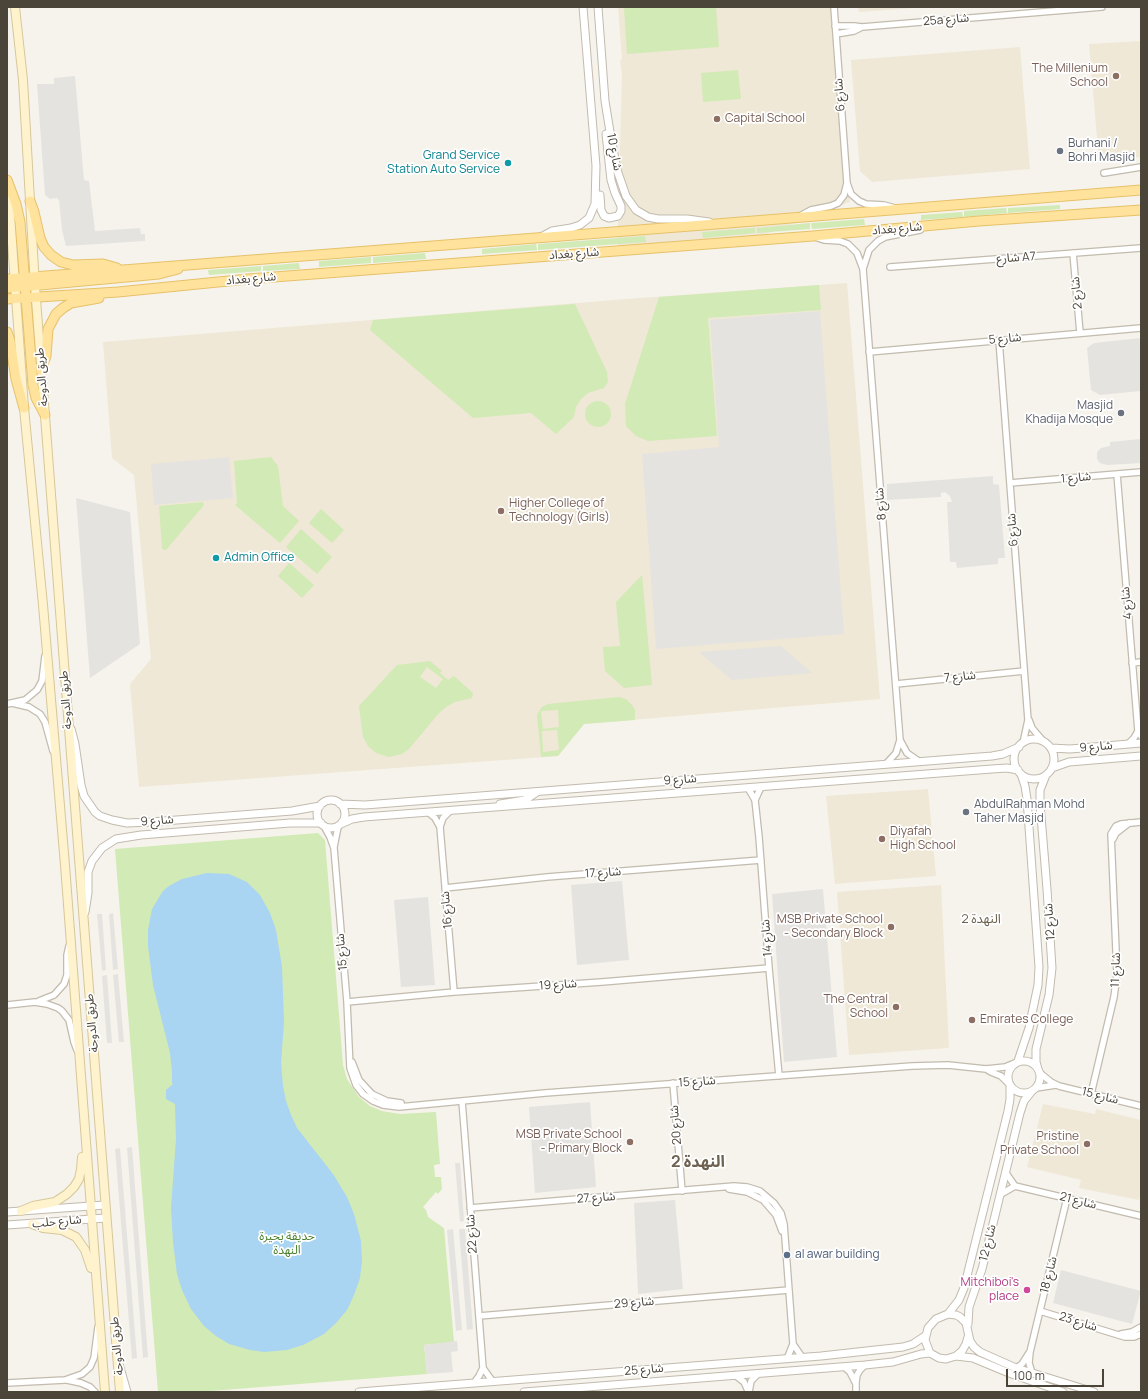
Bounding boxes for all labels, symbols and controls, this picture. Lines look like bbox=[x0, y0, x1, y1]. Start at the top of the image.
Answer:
street label: 25a شارع bbox=[922, 11, 970, 29]
place label: The Millenium School bbox=[1032, 62, 1108, 90]
marker: The Millenium School bbox=[1111, 71, 1121, 81]
street label: شارع 6 bbox=[832, 78, 848, 112]
place label: Capital School bbox=[725, 112, 805, 126]
marker: Capital School bbox=[712, 114, 722, 124]
street label: شارع 10 bbox=[603, 132, 625, 172]
place label: Burhani / Bohri Masjid bbox=[1068, 137, 1135, 165]
marker: Burhani / Bohri Masjid bbox=[1055, 146, 1065, 156]
place label: Grand Service Station Auto Service bbox=[387, 149, 500, 177]
marker: Grand Service Station Auto Service bbox=[503, 158, 513, 168]
street label: شارع بغداد bbox=[871, 220, 923, 238]
street label: شارع بغداد bbox=[548, 245, 600, 263]
street label: شارع A7 bbox=[996, 249, 1036, 267]
street label: شارع بغداد bbox=[225, 270, 277, 288]
street label: شارع 2 bbox=[1068, 276, 1086, 310]
street label: شارع 5 bbox=[988, 330, 1022, 348]
street label: طريق الدوحة bbox=[33, 347, 51, 407]
place label: Masjid Khadija Mosque bbox=[1025, 399, 1113, 427]
marker: Masjid Khadija Mosque bbox=[1116, 408, 1126, 418]
street label: شارع 1 bbox=[1060, 469, 1092, 487]
street label: شارع 8 bbox=[872, 487, 890, 521]
place label: Higher College of Technology (Girls) bbox=[509, 497, 610, 525]
marker: Higher College of Technology (Girls) bbox=[496, 506, 506, 516]
street label: شارع 6 bbox=[1005, 513, 1021, 547]
place label: Admin Office bbox=[224, 551, 294, 565]
marker: Admin Office bbox=[211, 553, 221, 563]
street label: شارع 4 bbox=[1118, 586, 1136, 620]
street label: شارع 7 bbox=[943, 668, 977, 686]
street label: طريق الدوحة bbox=[57, 670, 75, 730]
street label: شارع 9 bbox=[1079, 738, 1113, 756]
street label: شارع 9 bbox=[663, 772, 697, 788]
place label: AbdulRahman Mohd Taher Masjid bbox=[974, 798, 1085, 826]
marker: AbdulRahman Mohd Taher Masjid bbox=[961, 807, 971, 817]
street label: شارع 9 bbox=[140, 813, 174, 829]
place label: Diyafah High School bbox=[890, 825, 956, 853]
marker: Diyafah High School bbox=[877, 834, 887, 844]
street label: شارع 17 bbox=[584, 865, 622, 881]
street label: شارع 16 bbox=[438, 890, 456, 930]
street label: شارع 12 bbox=[1042, 903, 1058, 941]
district label: النهدة 2 bbox=[961, 911, 1001, 927]
place label: MSB Private School - Secondary Block bbox=[777, 913, 883, 941]
street label: شارع 14 bbox=[759, 919, 775, 957]
marker: MSB Private School - Secondary Block bbox=[886, 922, 896, 932]
street label: شارع 15 bbox=[333, 933, 351, 971]
street label: شارع 11 bbox=[1108, 952, 1124, 988]
street label: شارع 19 bbox=[539, 976, 577, 994]
street label: طريق الدوحة bbox=[82, 993, 102, 1053]
place label: The Central School bbox=[823, 993, 888, 1021]
marker: The Central School bbox=[891, 1002, 901, 1012]
place label: Emirates College bbox=[980, 1013, 1073, 1027]
marker: Emirates College bbox=[967, 1015, 977, 1025]
street label: شارع 15 bbox=[678, 1074, 716, 1090]
street label: شارع 15 bbox=[1080, 1084, 1120, 1108]
street label: شارع 20 bbox=[667, 1104, 685, 1146]
place label: MSB Private School - Primary Block bbox=[516, 1128, 622, 1156]
place label: Pristine Private School bbox=[1000, 1130, 1079, 1158]
marker: MSB Private School - Primary Block bbox=[625, 1137, 635, 1147]
marker: Pristine Private School bbox=[1082, 1139, 1092, 1149]
district label: النهدة 2 bbox=[671, 1153, 725, 1173]
street label: شارع 27 bbox=[576, 1189, 616, 1207]
street label: شارع 21 bbox=[1058, 1190, 1098, 1212]
street label: شارع حلب bbox=[32, 1213, 82, 1231]
street label: شارع 22 bbox=[463, 1214, 481, 1254]
street label: شارع 12 bbox=[977, 1223, 999, 1263]
park label: حديقة بحيرة النهدة bbox=[259, 1230, 315, 1258]
place label: al awar building bbox=[795, 1248, 880, 1262]
marker: al awar building bbox=[782, 1250, 792, 1260]
street label: شارع 18 bbox=[1037, 1255, 1061, 1295]
place label: Mitchiboi's place bbox=[960, 1276, 1019, 1304]
marker: Mitchiboi's place bbox=[1022, 1285, 1032, 1295]
street label: شارع 29 bbox=[613, 1294, 655, 1312]
street label: شارع 23 bbox=[1057, 1309, 1099, 1335]
street label: طريق الدوحة bbox=[107, 1316, 127, 1376]
street label: شارع 25 bbox=[624, 1361, 664, 1379]
scale bar bbox=[1008, 1361, 1106, 1387]
text: 100 m bbox=[1013, 1367, 1045, 1384]

